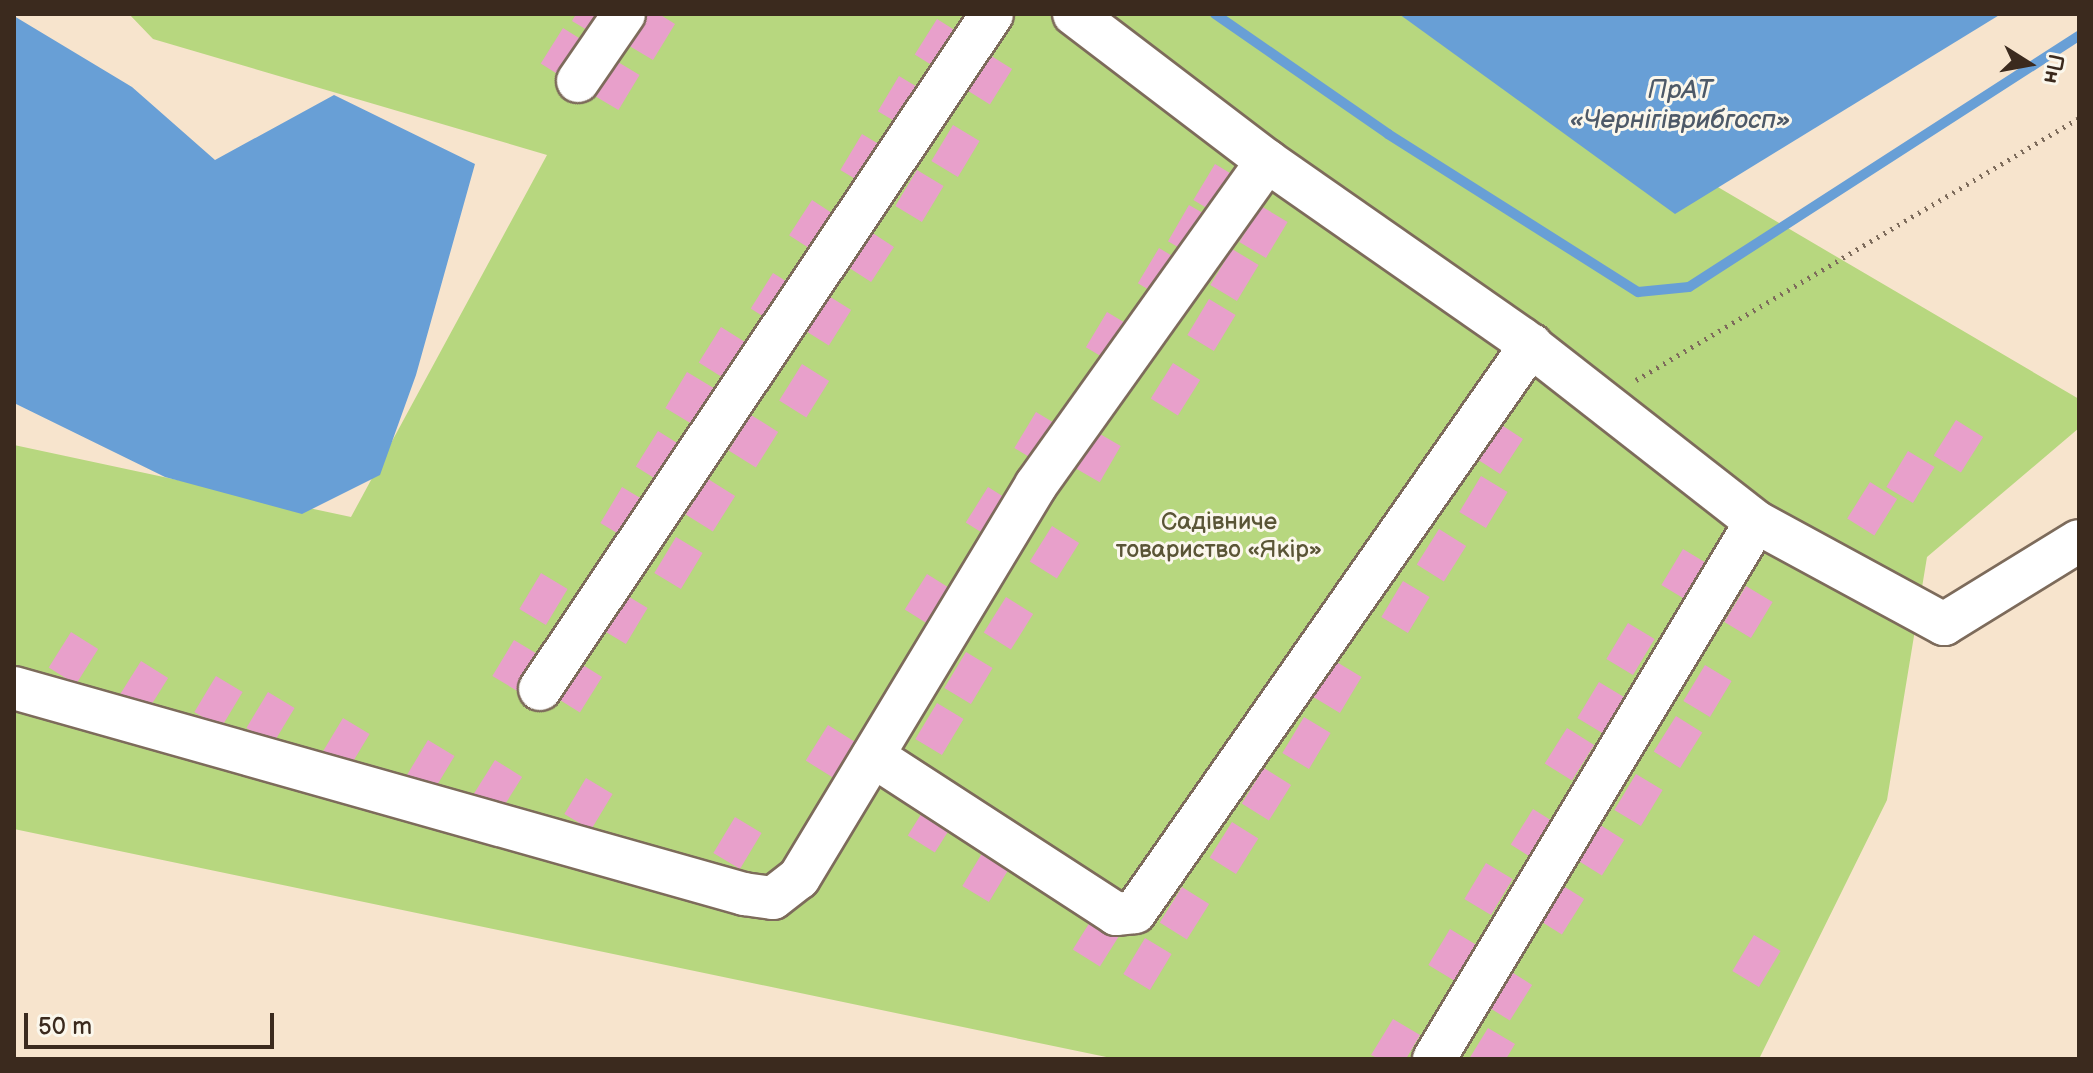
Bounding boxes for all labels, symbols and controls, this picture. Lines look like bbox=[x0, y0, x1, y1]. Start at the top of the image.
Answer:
north arrow bbox=[1989, 24, 2069, 104]
text: Пн bbox=[2037, 52, 2069, 86]
water label: ПрАТ «Чернігіврибгосп» bbox=[1570, 75, 1790, 136]
park label: Садівниче товариство «Якір» bbox=[1116, 508, 1322, 564]
scale bar bbox=[28, 997, 278, 1047]
text: 50 m bbox=[38, 1012, 92, 1041]

